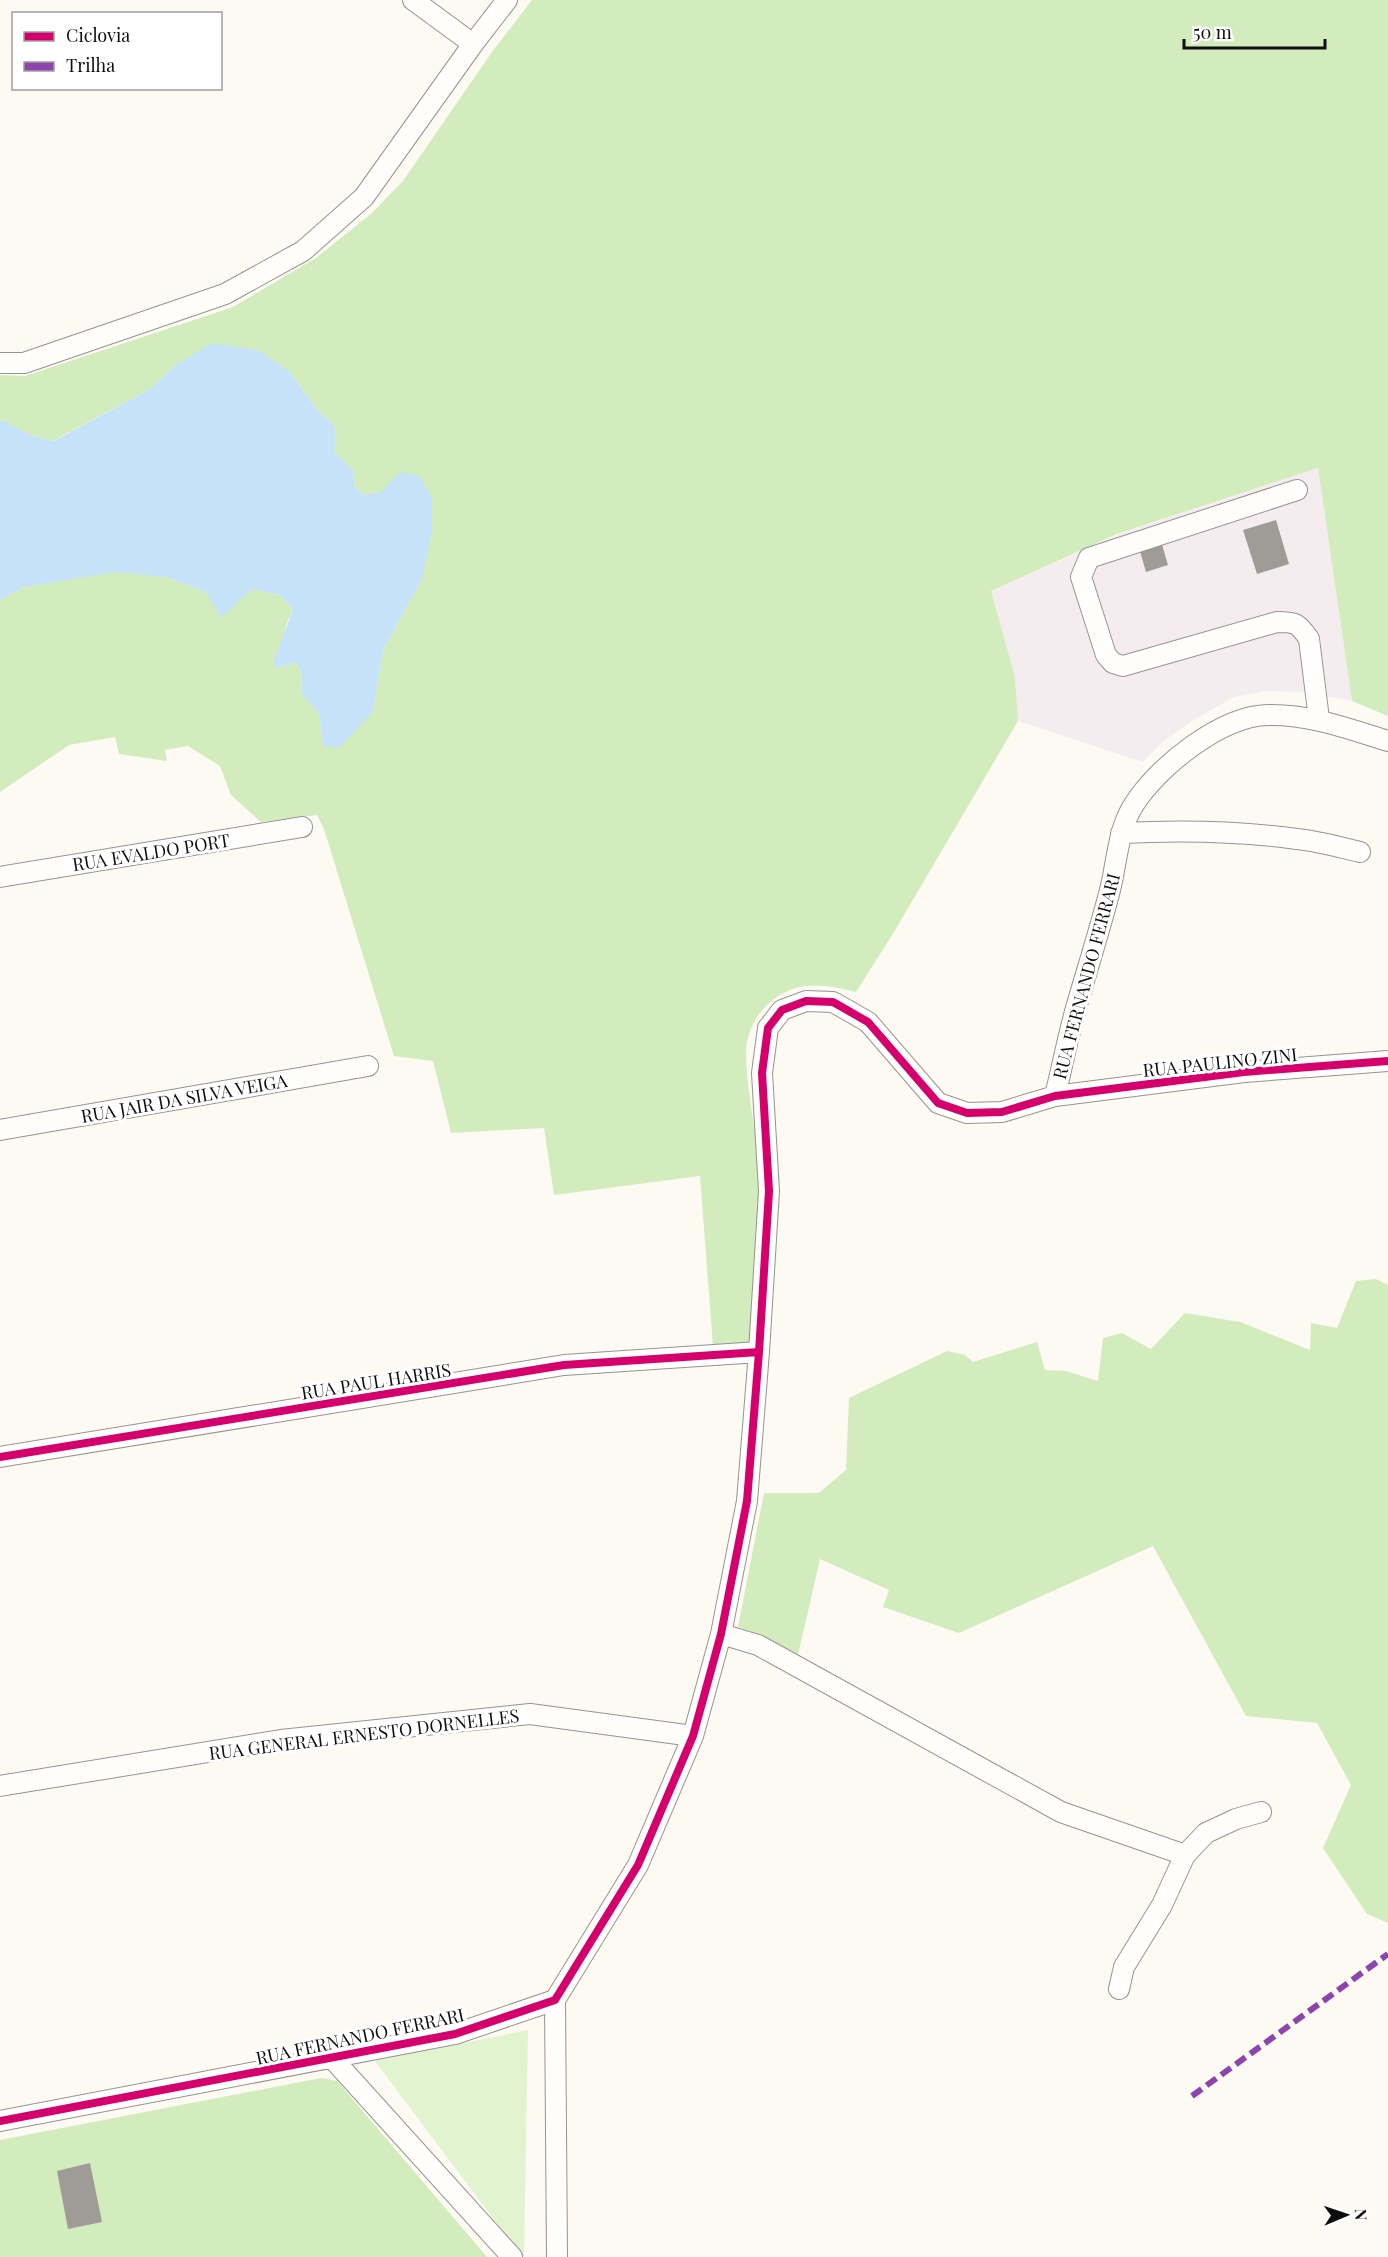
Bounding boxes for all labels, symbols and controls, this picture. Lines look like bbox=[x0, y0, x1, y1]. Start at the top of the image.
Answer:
legend bbox=[12, 12, 222, 90]
scale bar bbox=[1184, 12, 1325, 50]
text: 50 m bbox=[1193, 20, 1232, 44]
text: Ciclovia bbox=[66, 23, 130, 47]
text: Trilha bbox=[66, 53, 115, 77]
street label: RUA EVALDO PORT bbox=[71, 828, 231, 876]
street label: RUA FERNANDO FERRARI bbox=[1047, 870, 1125, 1082]
street label: RUA PAULINO ZINI bbox=[1142, 1042, 1298, 1082]
street label: RUA JAIR DA SILVA VEIGA bbox=[79, 1068, 290, 1128]
street label: RUA PAUL HARRIS bbox=[299, 1357, 453, 1405]
street label: RUA GENERAL ERNESTO DORNELLES bbox=[207, 1703, 521, 1765]
street label: RUA FERNANDO FERRARI bbox=[254, 2002, 466, 2070]
north arrow bbox=[1316, 2185, 1376, 2245]
text: N bbox=[1351, 2208, 1372, 2221]

